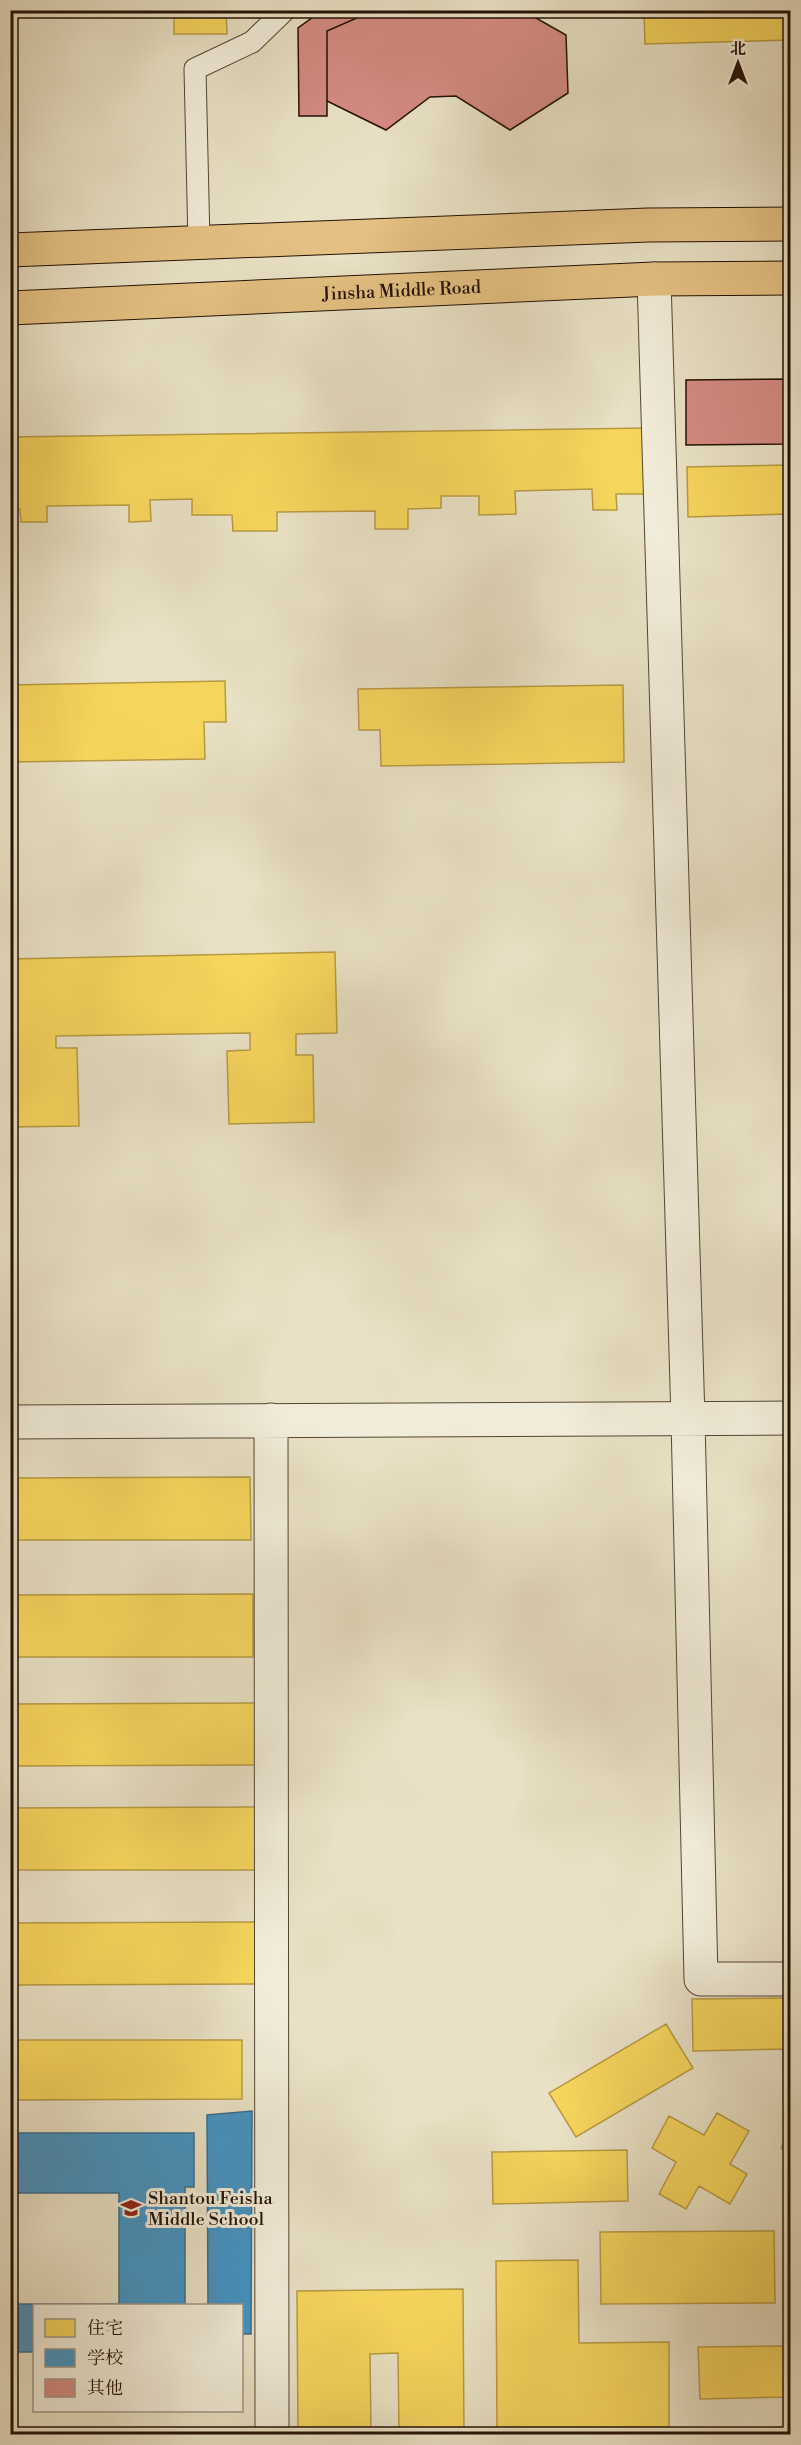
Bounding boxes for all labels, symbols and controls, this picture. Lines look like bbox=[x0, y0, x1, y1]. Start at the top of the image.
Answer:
north arrow bbox=[708, 33, 768, 93]
text: 北 bbox=[730, 39, 746, 59]
street label: Jinsha Middle Road bbox=[321, 275, 482, 305]
place label: Shantou Feisha Middle School bbox=[148, 2187, 273, 2231]
school or university icon: Shantou Feisha Middle School bbox=[119, 2196, 143, 2220]
legend bbox=[33, 2304, 243, 2412]
text: 住宅 bbox=[87, 2317, 123, 2340]
text: 学校 bbox=[87, 2347, 123, 2370]
text: 其他 bbox=[87, 2377, 123, 2400]

